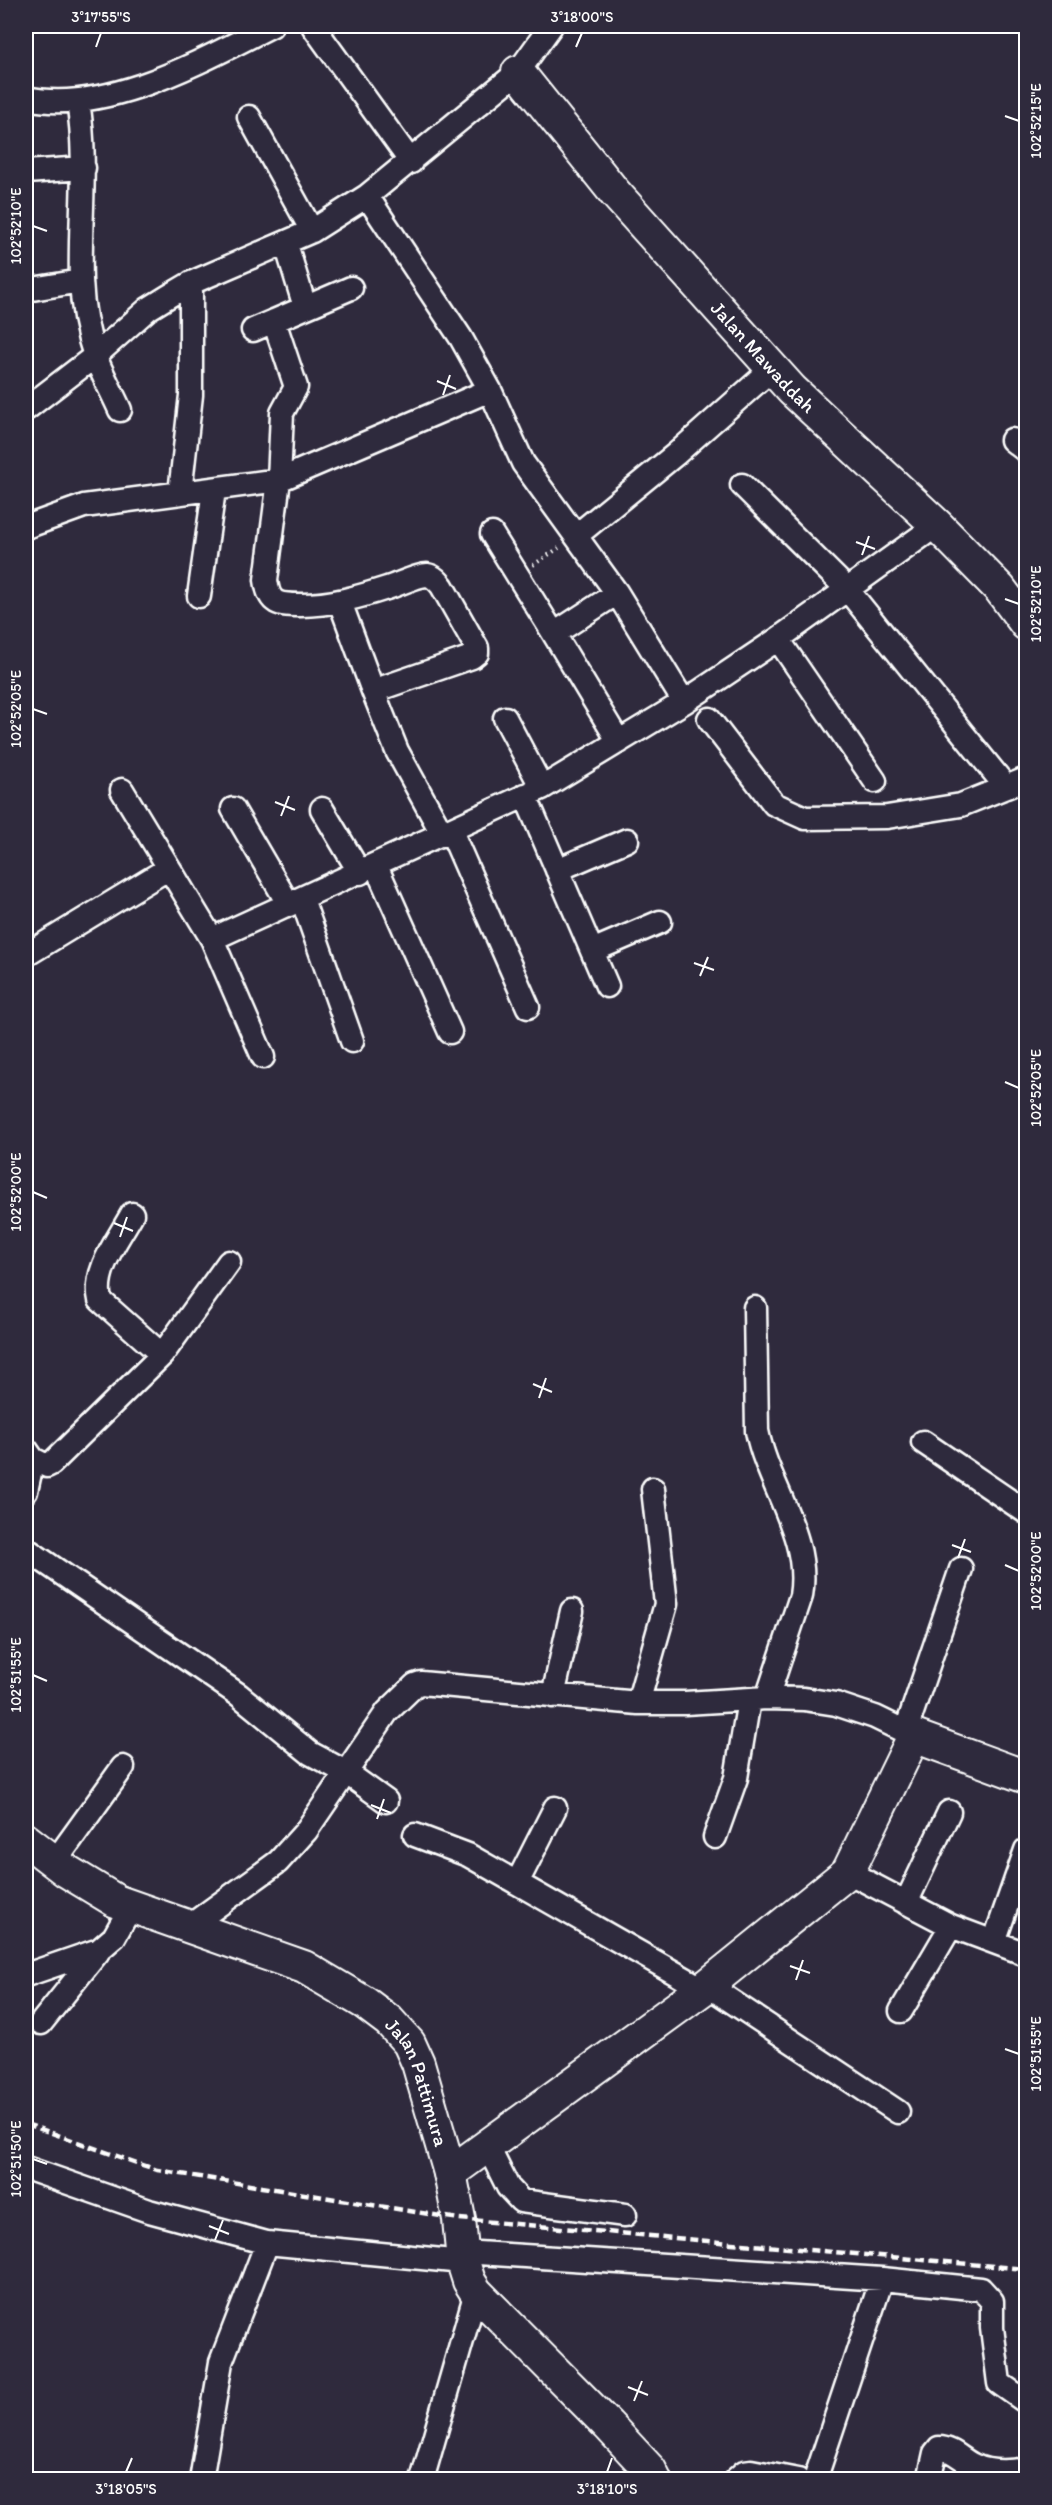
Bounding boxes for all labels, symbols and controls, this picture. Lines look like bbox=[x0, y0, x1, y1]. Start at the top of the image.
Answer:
text: 3°17'55"S bbox=[71, 8, 131, 26]
text: 3°18'00"S bbox=[551, 8, 613, 26]
text: 102°52'15"E bbox=[1027, 83, 1045, 159]
text: 102°52'10"E bbox=[7, 187, 25, 265]
street label: Jalan Mawaddah bbox=[706, 296, 821, 418]
text: 102°52'10"E bbox=[1027, 565, 1045, 643]
text: 102°52'05"E bbox=[7, 670, 25, 748]
text: 102°52'05"E bbox=[1027, 1049, 1045, 1127]
text: 102°52'00"E bbox=[7, 1152, 25, 1232]
text: 102°52'00"E bbox=[1027, 1531, 1045, 1611]
text: 102°51'55"E bbox=[7, 1637, 25, 1713]
street label: Jalan Pattimura bbox=[380, 2013, 454, 2150]
text: 102°51'55"E bbox=[1027, 2016, 1045, 2092]
text: 102°51'50"E bbox=[7, 2120, 25, 2198]
text: 3°18'05"S bbox=[95, 2480, 157, 2498]
text: 3°18'10"S bbox=[577, 2480, 637, 2498]

